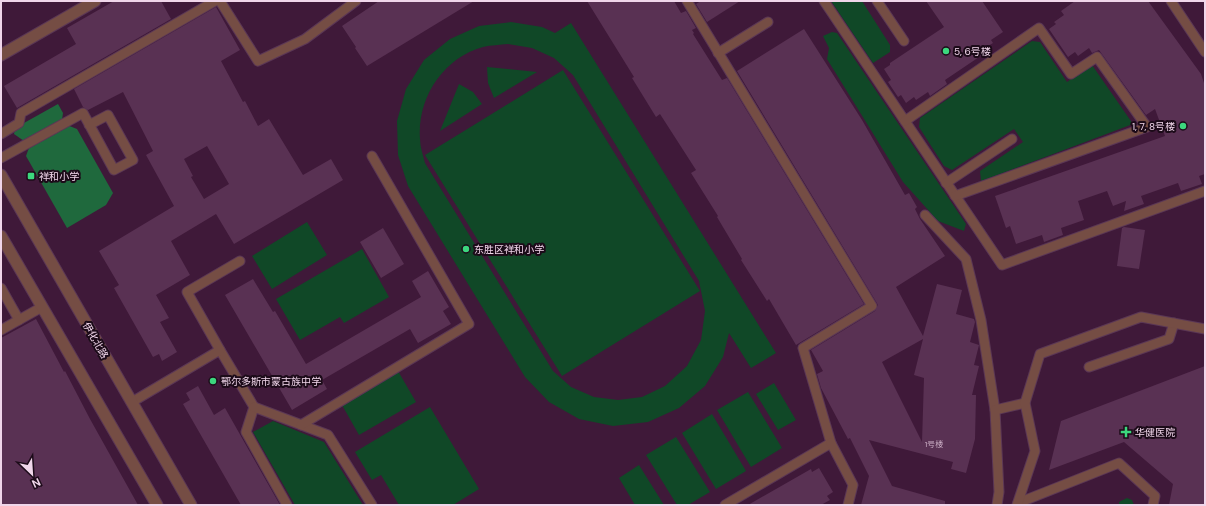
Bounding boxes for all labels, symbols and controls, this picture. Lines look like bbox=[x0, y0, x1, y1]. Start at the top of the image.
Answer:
place label: 5, 6号楼 bbox=[954, 45, 991, 58]
marker: 5, 6号楼 bbox=[941, 46, 951, 56]
place label: 1, 7, 8号楼 bbox=[1132, 120, 1175, 133]
marker: 1, 7, 8号楼 bbox=[1178, 121, 1188, 131]
place label: 祥和小学 bbox=[39, 170, 79, 183]
marker: 祥和小学 bbox=[26, 171, 36, 181]
place label: 东胜区祥和小学 bbox=[474, 243, 544, 256]
marker: 东胜区祥和小学 bbox=[461, 244, 471, 254]
street label: 伊化北路 bbox=[80, 320, 111, 361]
place label: 鄂尔多斯市蒙古族中学 bbox=[221, 375, 321, 388]
marker: 鄂尔多斯市蒙古族中学 bbox=[208, 376, 218, 386]
marker: 华健医院 bbox=[1120, 426, 1132, 438]
place label: 华健医院 bbox=[1135, 426, 1175, 439]
house number: 1号楼 bbox=[925, 439, 943, 449]
north arrow bbox=[12, 454, 52, 494]
text: N bbox=[30, 475, 43, 491]

